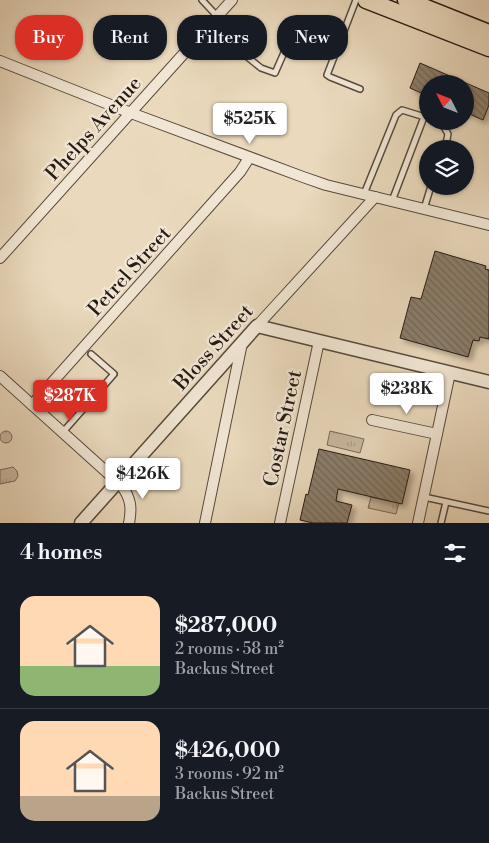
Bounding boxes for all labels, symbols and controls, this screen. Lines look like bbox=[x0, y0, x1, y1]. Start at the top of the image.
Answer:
chip: Buy bbox=[15, 15, 83, 60]
chip: Rent bbox=[93, 15, 167, 60]
chip: Filters bbox=[177, 15, 267, 60]
chip: New bbox=[277, 15, 348, 60]
street label: Phelps Avenue bbox=[41, 72, 148, 186]
north arrow bbox=[419, 75, 474, 130]
map controls bbox=[419, 75, 474, 195]
pin: $525K bbox=[215, 102, 285, 145]
text: $525K bbox=[224, 109, 276, 129]
button: layers bbox=[419, 140, 474, 195]
street label: Petrel Street bbox=[83, 222, 177, 322]
street label: Bloss Street bbox=[168, 300, 259, 397]
street label: Costar Street bbox=[259, 368, 308, 489]
pin: $238K bbox=[372, 372, 442, 415]
text: $238K bbox=[381, 379, 433, 399]
pin: $287K bbox=[35, 380, 105, 422]
text: $287K bbox=[44, 386, 96, 406]
pin: $426K bbox=[108, 458, 178, 500]
text: $426K bbox=[116, 464, 170, 484]
icon: filters bbox=[441, 539, 469, 567]
text: 4 homes bbox=[20, 540, 102, 566]
text: $287,000 bbox=[175, 613, 277, 639]
icon: home bbox=[60, 616, 120, 676]
text: 2 rooms · 58 m² bbox=[175, 639, 284, 659]
text: Backus Street bbox=[175, 659, 274, 679]
text: $426,000 bbox=[175, 738, 280, 764]
icon: home bbox=[60, 741, 120, 801]
text: 3 rooms · 92 m² bbox=[175, 764, 284, 784]
text: Backus Street bbox=[175, 784, 274, 804]

